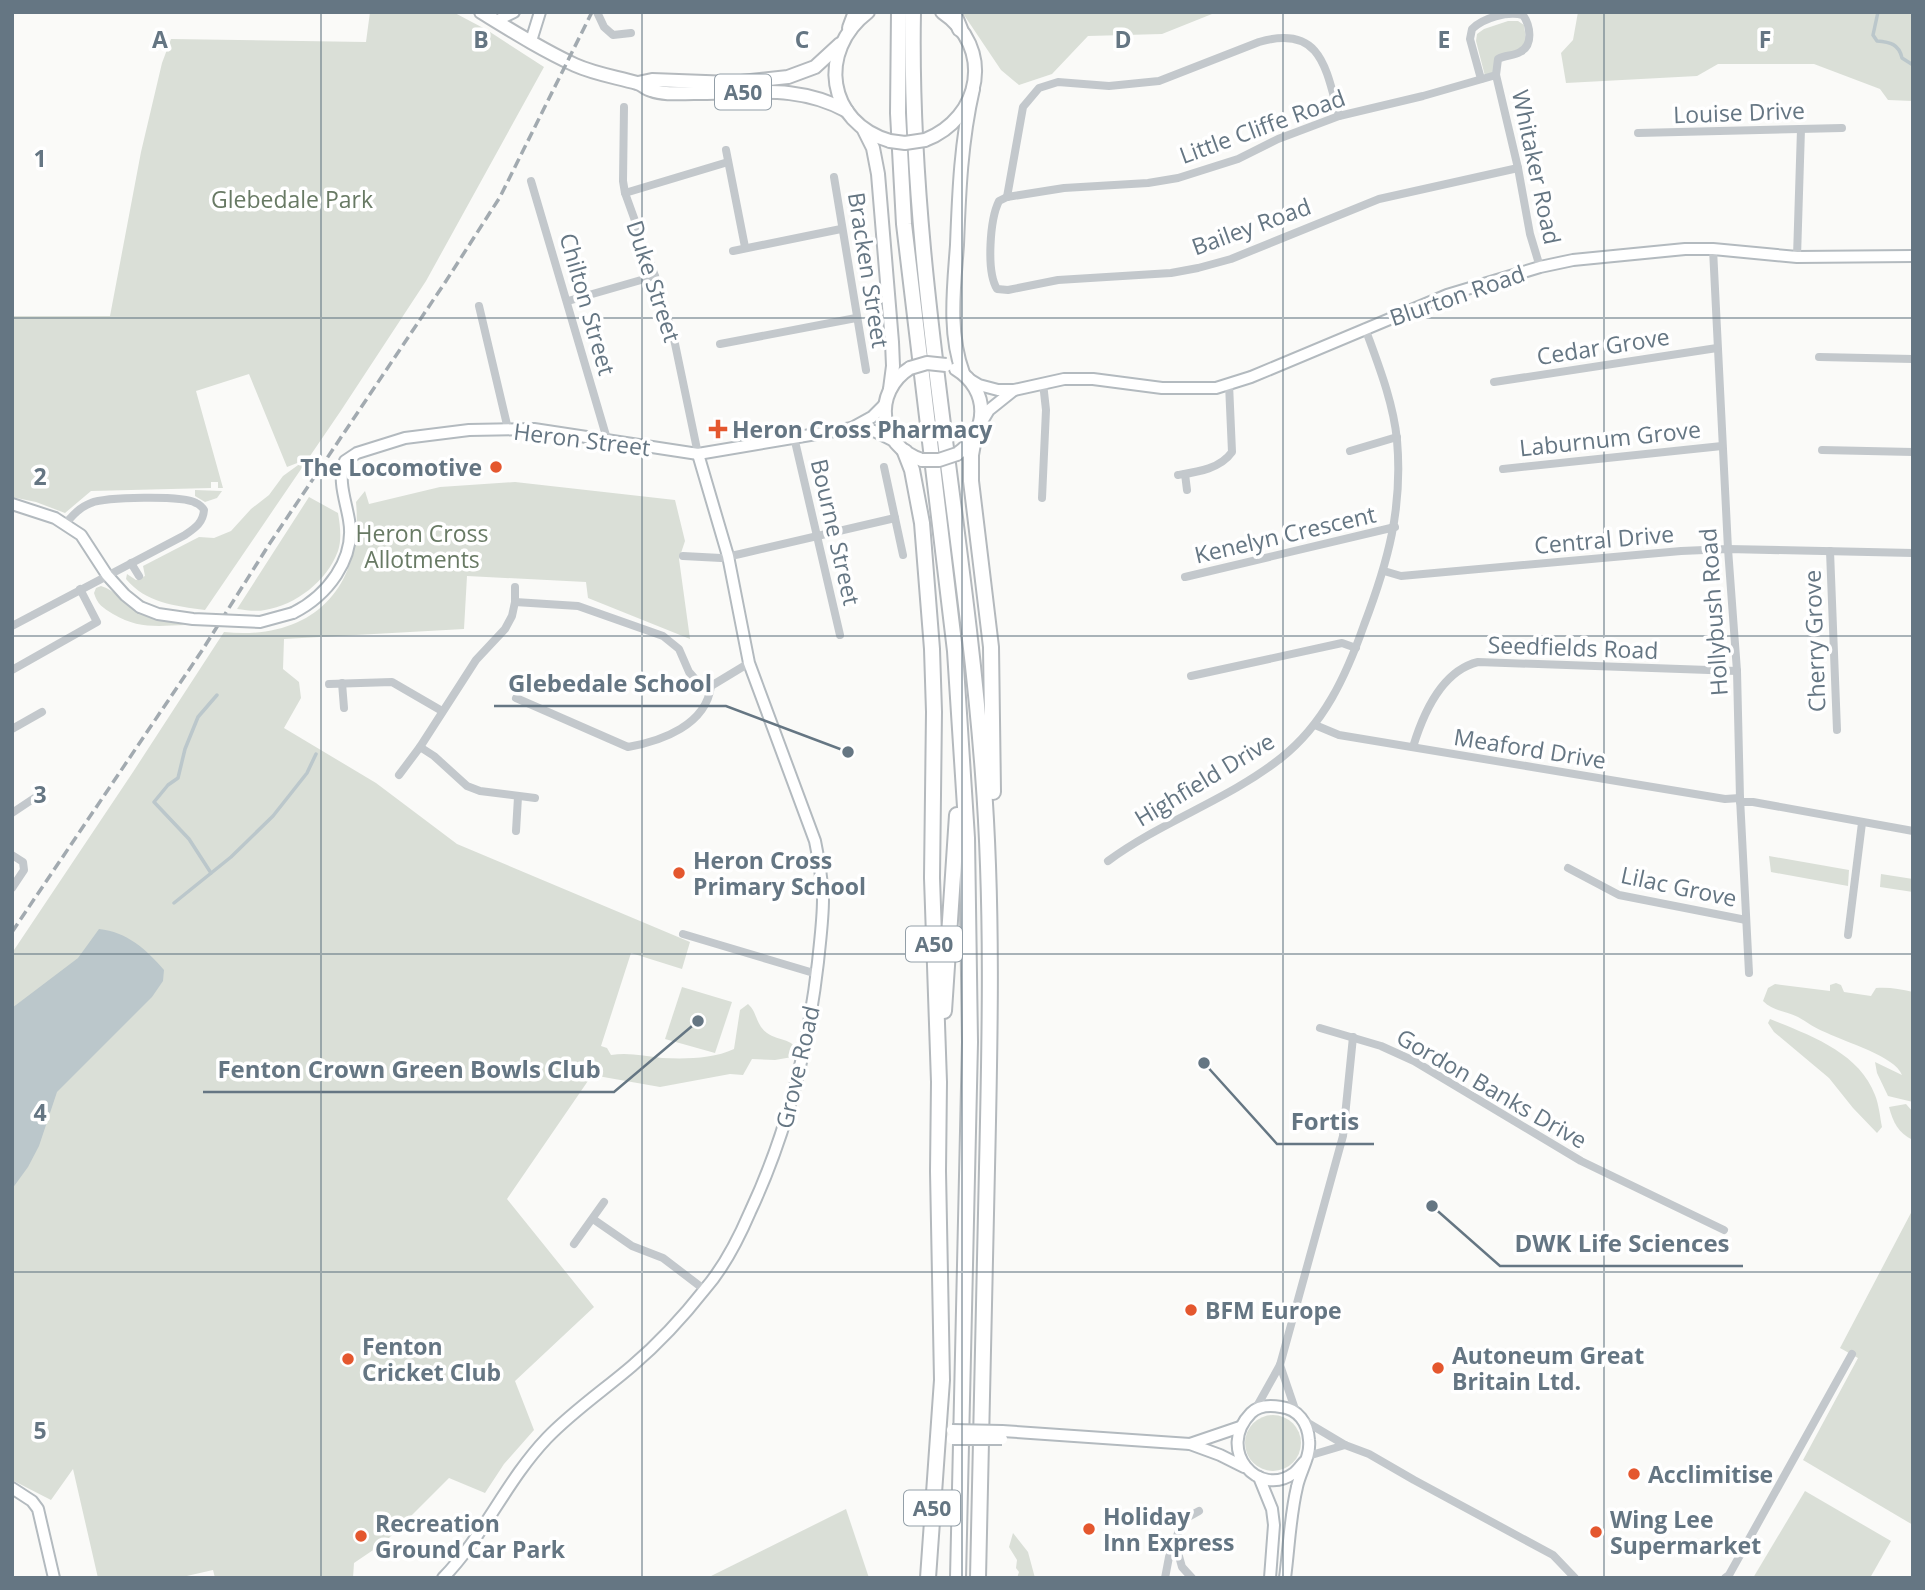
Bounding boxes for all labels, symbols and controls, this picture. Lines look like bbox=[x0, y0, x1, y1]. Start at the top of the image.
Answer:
text: A bbox=[152, 23, 168, 55]
text: B bbox=[473, 23, 489, 55]
text: C bbox=[795, 23, 809, 55]
text: D bbox=[1114, 23, 1132, 55]
text: E bbox=[1438, 23, 1450, 55]
text: F bbox=[1759, 23, 1771, 55]
road number: A50 bbox=[715, 74, 771, 110]
street label: Little Cliffe Road bbox=[1175, 81, 1349, 171]
street label: Whitaker Road bbox=[1505, 87, 1569, 247]
street label: Louise Drive bbox=[1673, 94, 1805, 130]
text: 1 bbox=[33, 142, 47, 174]
park label: Glebedale Park bbox=[211, 183, 373, 215]
street label: Bracken Street bbox=[841, 190, 897, 350]
street label: Bailey Road bbox=[1187, 190, 1315, 262]
street label: Duke Street bbox=[619, 216, 689, 346]
street label: Chilton Street bbox=[552, 229, 624, 379]
street label: Blurton Road bbox=[1385, 257, 1529, 333]
street label: Cedar Grove bbox=[1534, 320, 1672, 372]
place label: Heron Cross Pharmacy bbox=[732, 413, 993, 445]
street label: Laburnum Grove bbox=[1518, 413, 1702, 463]
street label: Heron Street bbox=[512, 415, 652, 463]
marker: Heron Cross Pharmacy bbox=[710, 421, 726, 437]
place label: The Locomotive bbox=[300, 451, 482, 483]
street label: Bourne Street bbox=[804, 456, 868, 608]
marker: The Locomotive bbox=[488, 459, 504, 475]
text: 2 bbox=[33, 460, 47, 492]
street label: Kenelyn Crescent bbox=[1191, 498, 1379, 570]
park label: Heron Cross Allotments bbox=[356, 517, 488, 575]
street label: Central Drive bbox=[1533, 517, 1675, 561]
street label: Hollybush Road bbox=[1691, 527, 1735, 697]
street label: Cherry Grove bbox=[1796, 569, 1832, 713]
street label: Seedfields Road bbox=[1487, 628, 1659, 666]
callout: Glebedale School bbox=[494, 661, 726, 706]
text: Glebedale School bbox=[508, 666, 712, 699]
street label: Meaford Drive bbox=[1452, 720, 1608, 776]
street label: Highfield Drive bbox=[1128, 725, 1280, 833]
text: 3 bbox=[33, 778, 47, 810]
place label: Heron Cross Primary School bbox=[693, 844, 866, 902]
street label: Lilac Grove bbox=[1618, 858, 1740, 914]
marker: Heron Cross Primary School bbox=[671, 865, 687, 881]
road number: A50 bbox=[906, 926, 962, 962]
street label: Grove Road bbox=[767, 1002, 827, 1132]
street label: Gordon Banks Drive bbox=[1391, 1020, 1593, 1156]
callout: Fenton Crown Green Bowls Club bbox=[203, 1047, 614, 1092]
text: Fenton Crown Green Bowls Club bbox=[217, 1052, 601, 1085]
text: 4 bbox=[33, 1096, 47, 1128]
callout: Fortis bbox=[1277, 1099, 1374, 1144]
text: Fortis bbox=[1291, 1104, 1359, 1137]
callout: DWK Life Sciences bbox=[1500, 1221, 1743, 1266]
text: DWK Life Sciences bbox=[1514, 1226, 1730, 1259]
place label: BFM Europe bbox=[1205, 1294, 1342, 1326]
marker: BFM Europe bbox=[1183, 1302, 1199, 1318]
place label: Fenton Cricket Club bbox=[362, 1330, 501, 1388]
place label: Autoneum Great Britain Ltd. bbox=[1452, 1339, 1644, 1397]
marker: Fenton Cricket Club bbox=[340, 1351, 356, 1367]
marker: Autoneum Great Britain Ltd. bbox=[1430, 1360, 1446, 1376]
text: 5 bbox=[33, 1414, 47, 1446]
place label: Acclimitise bbox=[1648, 1458, 1773, 1490]
marker: Acclimitise bbox=[1626, 1466, 1642, 1482]
road number: A50 bbox=[904, 1490, 960, 1526]
place label: Holiday Inn Express bbox=[1103, 1500, 1234, 1558]
place label: Wing Lee Supermarket bbox=[1610, 1503, 1761, 1561]
place label: Recreation Ground Car Park bbox=[375, 1507, 566, 1565]
marker: Holiday Inn Express bbox=[1081, 1521, 1097, 1537]
marker: Wing Lee Supermarket bbox=[1588, 1524, 1604, 1540]
marker: Recreation Ground Car Park bbox=[353, 1528, 369, 1544]

